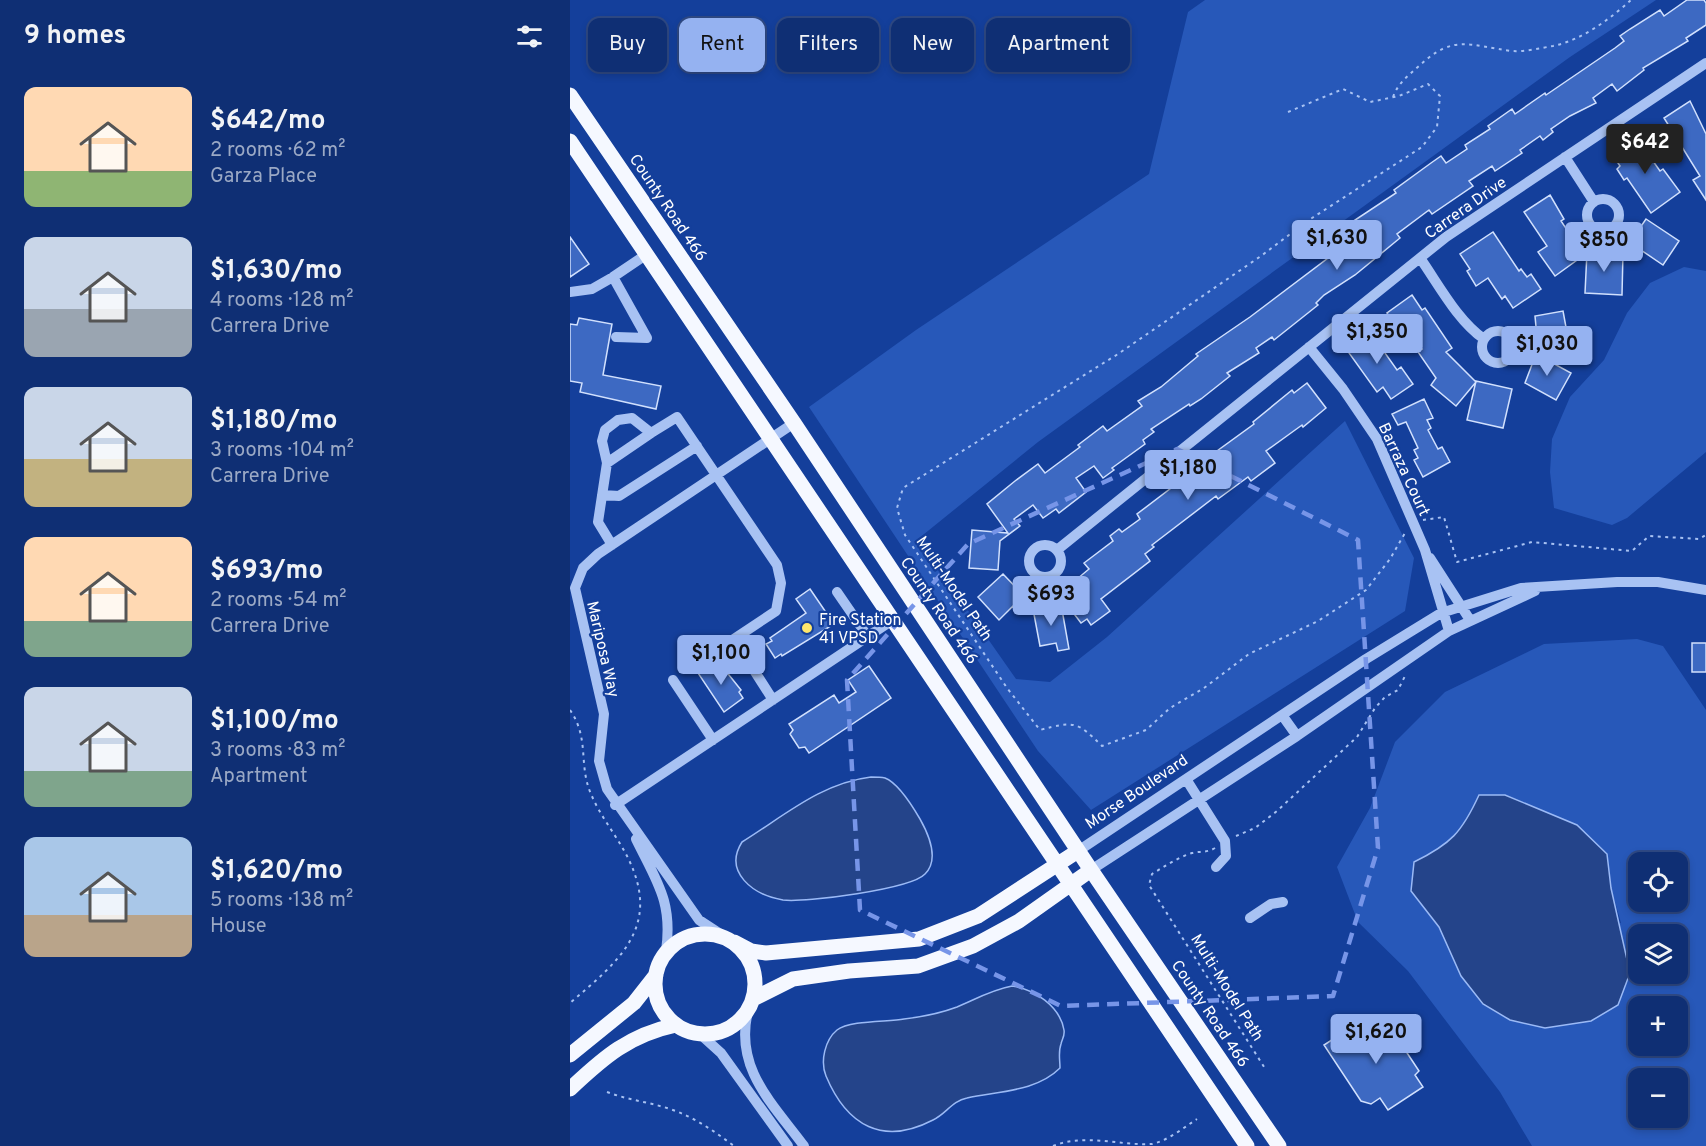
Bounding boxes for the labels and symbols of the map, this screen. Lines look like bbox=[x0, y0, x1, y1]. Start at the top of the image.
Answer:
pin: $642 bbox=[1609, 124, 1681, 175]
street label: County Road 466 bbox=[624, 151, 711, 266]
street label: Carrera Drive bbox=[1421, 173, 1511, 244]
pin: $1,630 bbox=[1288, 220, 1386, 271]
pin: $850 bbox=[1568, 222, 1640, 273]
pin: $1,350 bbox=[1328, 314, 1426, 365]
pin: $1,030 bbox=[1498, 326, 1596, 377]
street label: Barraza Court bbox=[1373, 420, 1434, 520]
pin: $1,180 bbox=[1139, 450, 1237, 501]
street label: Multi-Model Path bbox=[911, 533, 996, 645]
street label: County Road 466 bbox=[895, 554, 982, 669]
pin: $693 bbox=[1015, 576, 1087, 627]
street label: Mariposa Way bbox=[581, 599, 623, 700]
place label: Fire Station 41 VPSD bbox=[819, 611, 901, 649]
marker: Fire Station 41 VPSD bbox=[800, 621, 814, 635]
pin: $1,100 bbox=[672, 635, 770, 686]
street label: Morse Boulevard bbox=[1082, 751, 1192, 834]
street label: Multi-Model Path bbox=[1185, 931, 1267, 1045]
street label: County Road 466 bbox=[1166, 957, 1253, 1072]
pin: $1,620 bbox=[1327, 1014, 1425, 1065]

